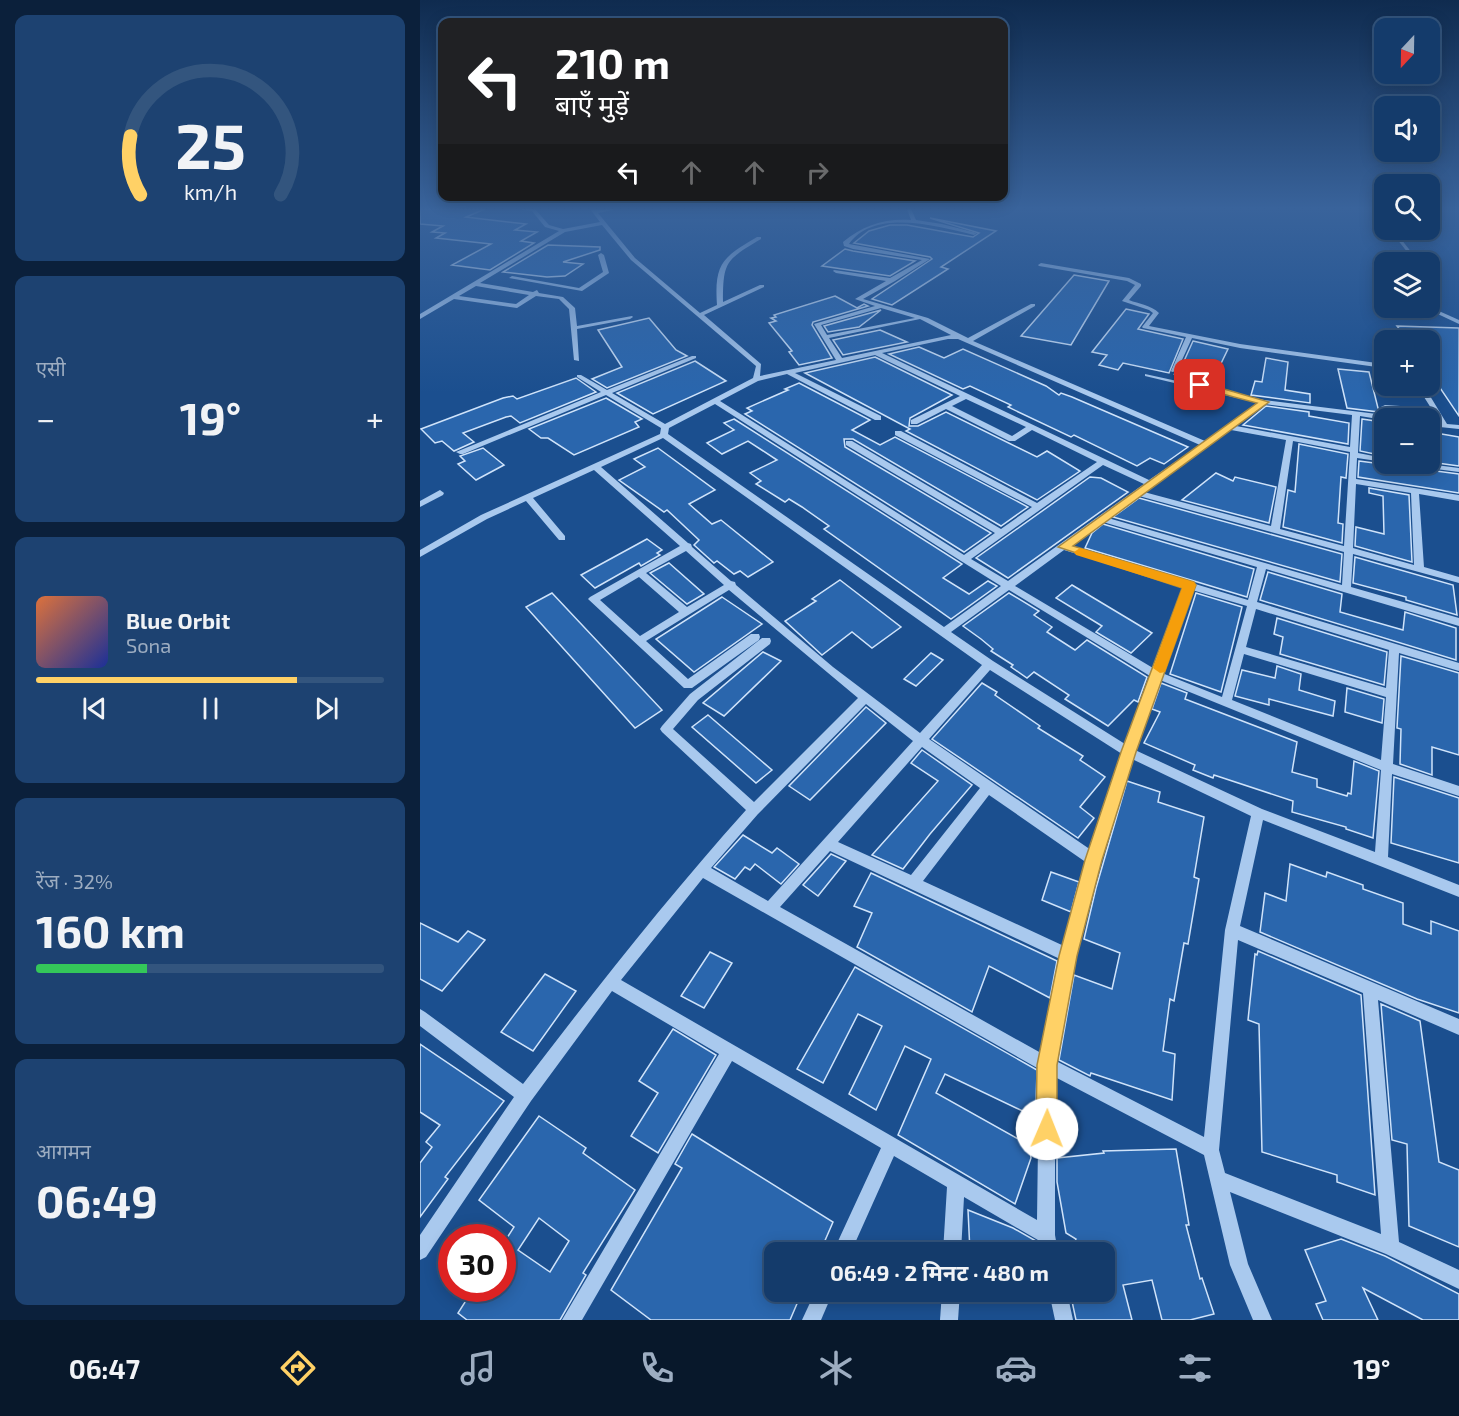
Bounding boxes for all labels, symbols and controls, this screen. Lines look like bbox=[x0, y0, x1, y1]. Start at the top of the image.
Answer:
north arrow bbox=[1374, 18, 1440, 84]
map controls bbox=[1374, 18, 1440, 474]
text: 210 m bbox=[555, 37, 670, 87]
icon: left bbox=[456, 42, 534, 120]
text: बाएँ मुड़ें bbox=[555, 88, 629, 120]
button: sound bbox=[1374, 96, 1440, 162]
text: 25 bbox=[175, 107, 245, 182]
icon: left bbox=[612, 156, 645, 189]
icon: ahead bbox=[675, 156, 708, 189]
icon: ahead bbox=[738, 156, 771, 189]
icon: right bbox=[801, 156, 834, 189]
button: search bbox=[1374, 174, 1440, 240]
text: km/h bbox=[183, 179, 237, 204]
button: layers bbox=[1374, 252, 1440, 318]
button: + bbox=[1374, 330, 1440, 396]
text: एसी bbox=[36, 356, 66, 380]
pin bbox=[1174, 359, 1225, 410]
icon: arrive bbox=[1183, 368, 1216, 401]
text: 19° bbox=[180, 390, 241, 444]
text: − bbox=[36, 398, 55, 438]
text: + bbox=[366, 398, 384, 438]
button: − bbox=[1374, 408, 1440, 474]
text: Blue Orbit bbox=[126, 607, 230, 633]
text: Sona bbox=[126, 633, 171, 657]
icon: previous bbox=[78, 692, 111, 725]
icon: pause bbox=[194, 692, 227, 725]
icon: next bbox=[310, 692, 343, 725]
text: रेंज · 32% bbox=[36, 869, 113, 893]
text: 160 km bbox=[36, 903, 185, 957]
position arrow bbox=[1015, 1097, 1079, 1161]
text: आगमन bbox=[36, 1139, 91, 1163]
text: 06:49 bbox=[36, 1173, 158, 1227]
speed limit sign: 30 bbox=[438, 1224, 516, 1302]
text: 06:49 · 2 मिनट · 480 m bbox=[830, 1259, 1049, 1285]
icon: directions bbox=[277, 1347, 319, 1389]
icon: music bbox=[457, 1347, 499, 1389]
icon: phone bbox=[636, 1347, 678, 1389]
icon: climate bbox=[815, 1347, 857, 1389]
icon: car bbox=[995, 1347, 1037, 1389]
icon: filters bbox=[1174, 1347, 1216, 1389]
text: 06:47 bbox=[69, 1352, 140, 1384]
text: 19° bbox=[1353, 1352, 1390, 1384]

